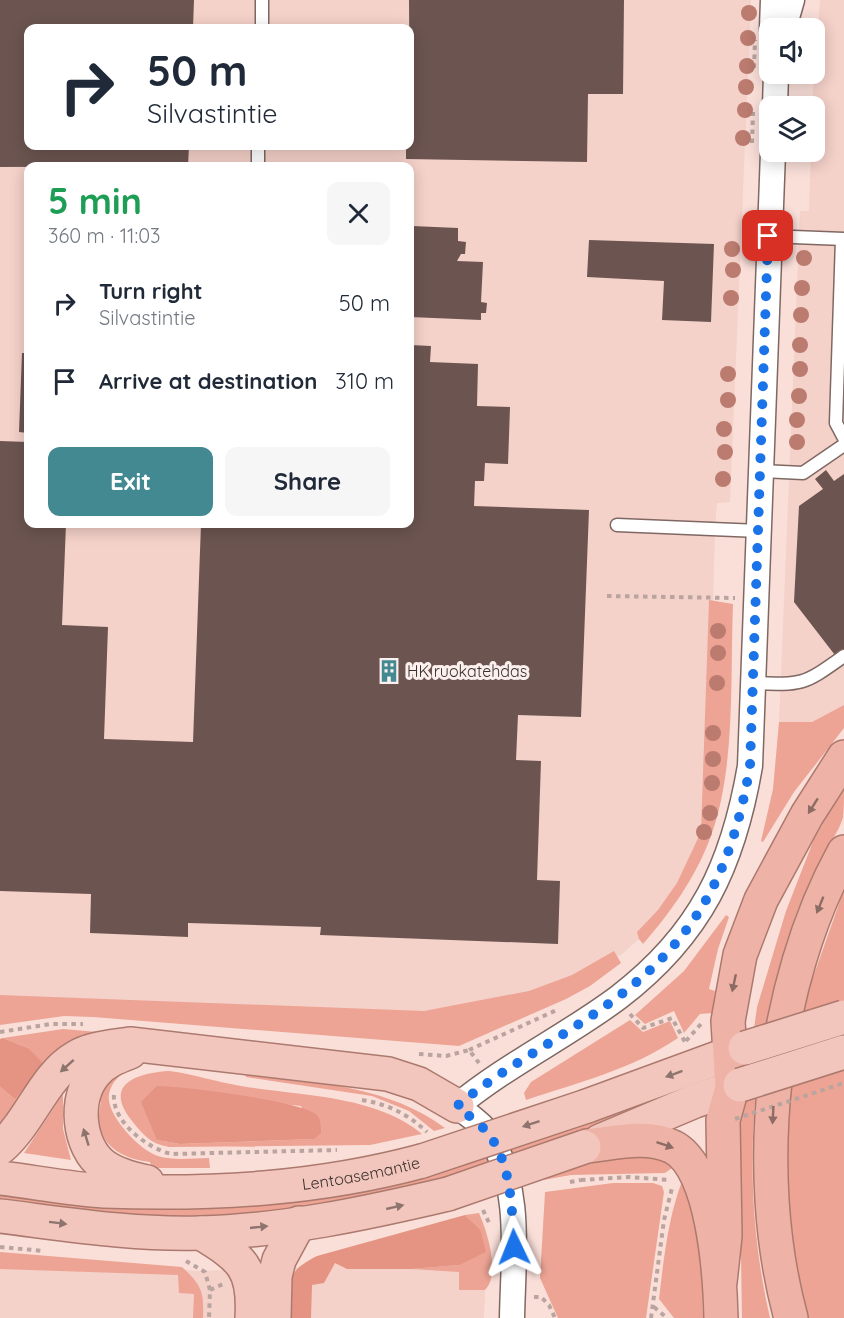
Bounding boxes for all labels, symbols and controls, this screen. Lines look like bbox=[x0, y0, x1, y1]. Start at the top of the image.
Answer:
map controls bbox=[759, 18, 825, 162]
button: sound bbox=[759, 18, 825, 84]
text: 50 m bbox=[147, 44, 247, 97]
icon: right bbox=[48, 48, 126, 126]
text: Silvastintie bbox=[147, 96, 277, 130]
button: layers bbox=[759, 96, 825, 162]
text: 5 min bbox=[48, 178, 142, 223]
button: close bbox=[327, 182, 390, 245]
pin bbox=[742, 210, 793, 261]
icon: arrive bbox=[751, 219, 784, 252]
text: 360 m · 11:03 bbox=[48, 223, 161, 248]
text: Turn right bbox=[99, 277, 203, 305]
icon: right bbox=[48, 287, 81, 320]
text: 50 m bbox=[339, 289, 390, 317]
text: Silvastintie bbox=[99, 305, 196, 330]
icon: arrive bbox=[48, 365, 81, 398]
text: Arrive at destination bbox=[99, 367, 317, 395]
text: 310 m bbox=[335, 367, 394, 395]
button: Exit bbox=[48, 447, 213, 516]
button: Share bbox=[225, 447, 390, 516]
building icon: HK ruokatehdas bbox=[376, 658, 402, 684]
place label: HK ruokatehdas bbox=[407, 661, 527, 681]
one-way arrow bbox=[807, 798, 818, 814]
one-way arrow bbox=[815, 896, 824, 914]
one-way arrow bbox=[728, 974, 738, 992]
one-way arrow bbox=[60, 1058, 74, 1072]
one-way arrow bbox=[665, 1070, 683, 1079]
one-way arrow bbox=[769, 1105, 778, 1124]
one-way arrow bbox=[522, 1120, 540, 1129]
one-way arrow bbox=[81, 1128, 90, 1146]
one-way arrow bbox=[657, 1141, 675, 1151]
street label: Lentoasemantie bbox=[301, 1152, 422, 1194]
one-way arrow bbox=[386, 1201, 404, 1211]
position arrow bbox=[482, 1215, 546, 1279]
one-way arrow bbox=[49, 1218, 68, 1228]
one-way arrow bbox=[250, 1222, 269, 1232]

